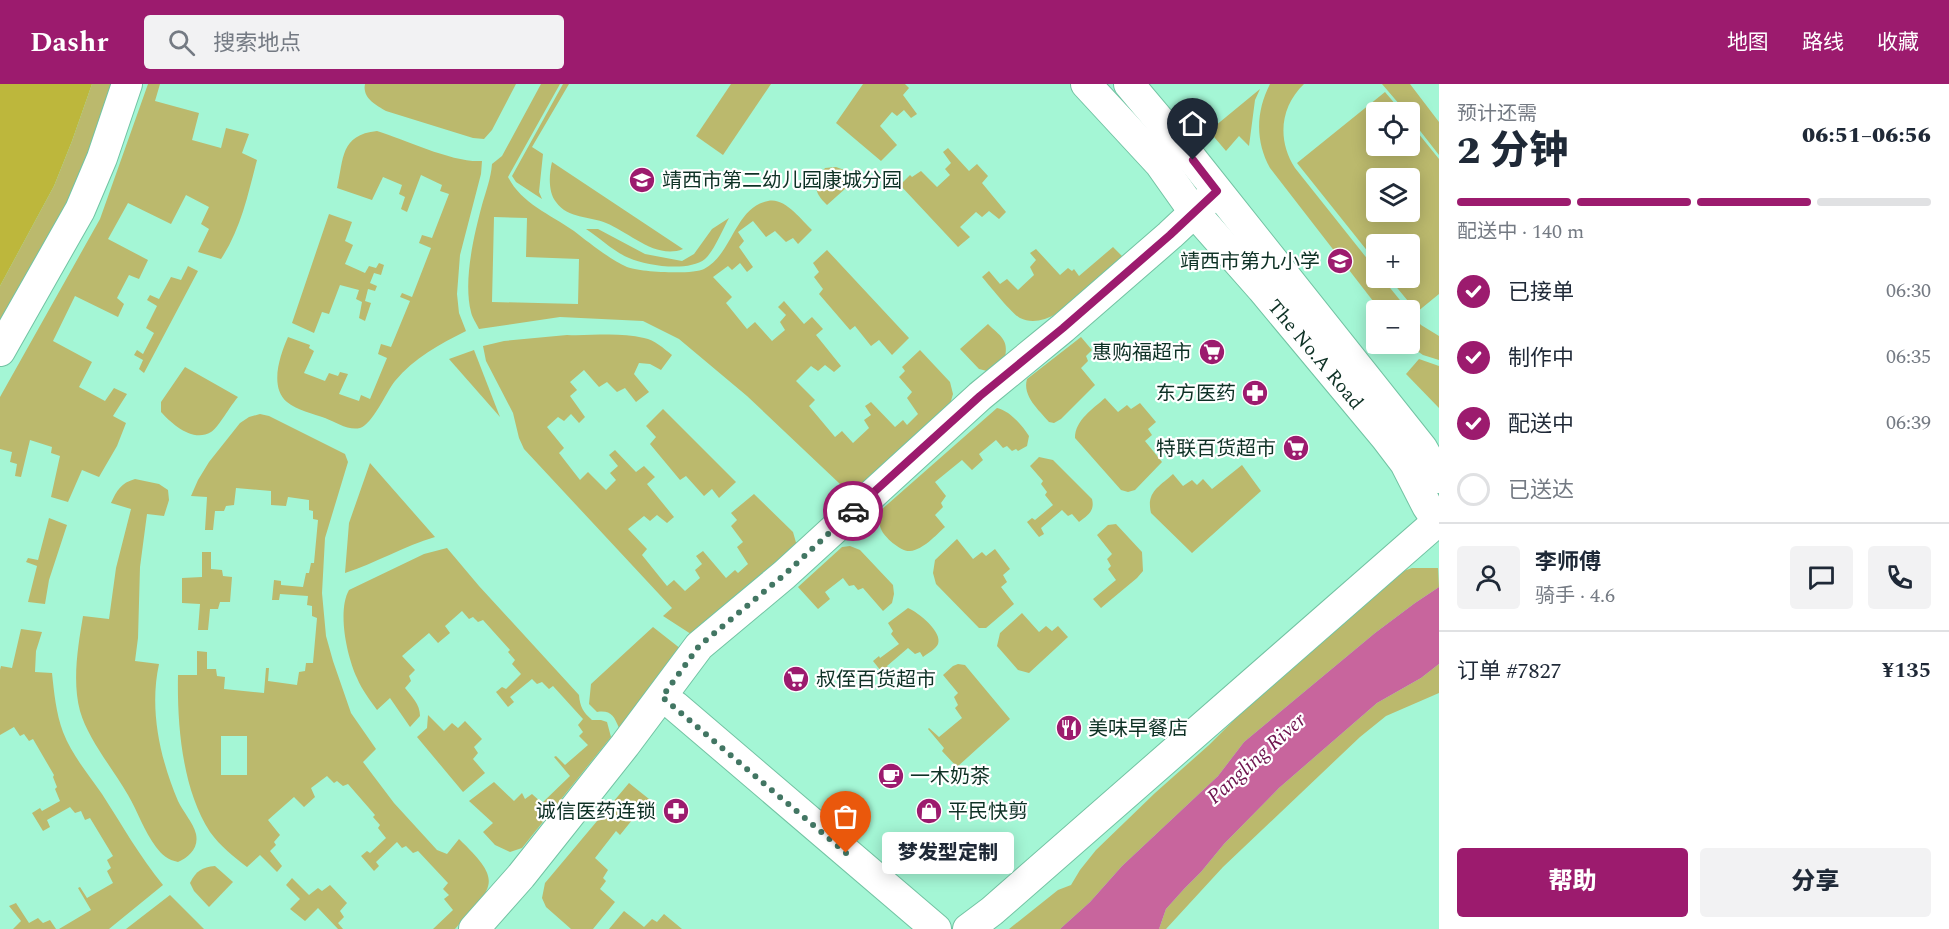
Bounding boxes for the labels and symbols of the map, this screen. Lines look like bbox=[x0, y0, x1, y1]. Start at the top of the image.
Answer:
pin bbox=[1167, 98, 1218, 160]
school or university icon: 靖西市第二幼儿园康城分园 bbox=[627, 165, 657, 195]
place label: 靖西市第二幼儿园康城分园 bbox=[662, 166, 902, 196]
school or university icon: 靖西市第九小学 bbox=[1325, 246, 1355, 276]
place label: 靖西市第九小学 bbox=[1180, 247, 1320, 277]
street label: The No.A Road bbox=[1260, 293, 1371, 417]
supermarket icon: 惠购福超市 bbox=[1197, 337, 1227, 367]
place label: 惠购福超市 bbox=[1092, 338, 1192, 368]
pharmacy icon: 东方医药 bbox=[1240, 378, 1270, 408]
place label: 东方医药 bbox=[1156, 379, 1236, 409]
supermarket icon: 特联百货超市 bbox=[1281, 433, 1311, 463]
place label: 特联百货超市 bbox=[1156, 434, 1276, 464]
courier bbox=[823, 481, 883, 541]
supermarket icon: 叔侄百货超市 bbox=[781, 664, 811, 694]
place label: 叔侄百货超市 bbox=[816, 665, 936, 695]
water label: Pangling River bbox=[1200, 705, 1314, 812]
restaurant icon: 美味早餐店 bbox=[1054, 713, 1084, 743]
place label: 美味早餐店 bbox=[1088, 714, 1188, 744]
cafe icon: 一木奶茶 bbox=[876, 761, 906, 791]
place label: 一木奶茶 bbox=[910, 762, 990, 792]
pin bbox=[820, 791, 871, 853]
pharmacy icon: 诚信医药连锁 bbox=[661, 796, 691, 826]
shop icon: 平民快剪 bbox=[914, 796, 944, 826]
place label: 诚信医药连锁 bbox=[536, 797, 656, 827]
place label: 平民快剪 bbox=[948, 797, 1028, 827]
callout: 梦发型定制 bbox=[882, 832, 1014, 874]

